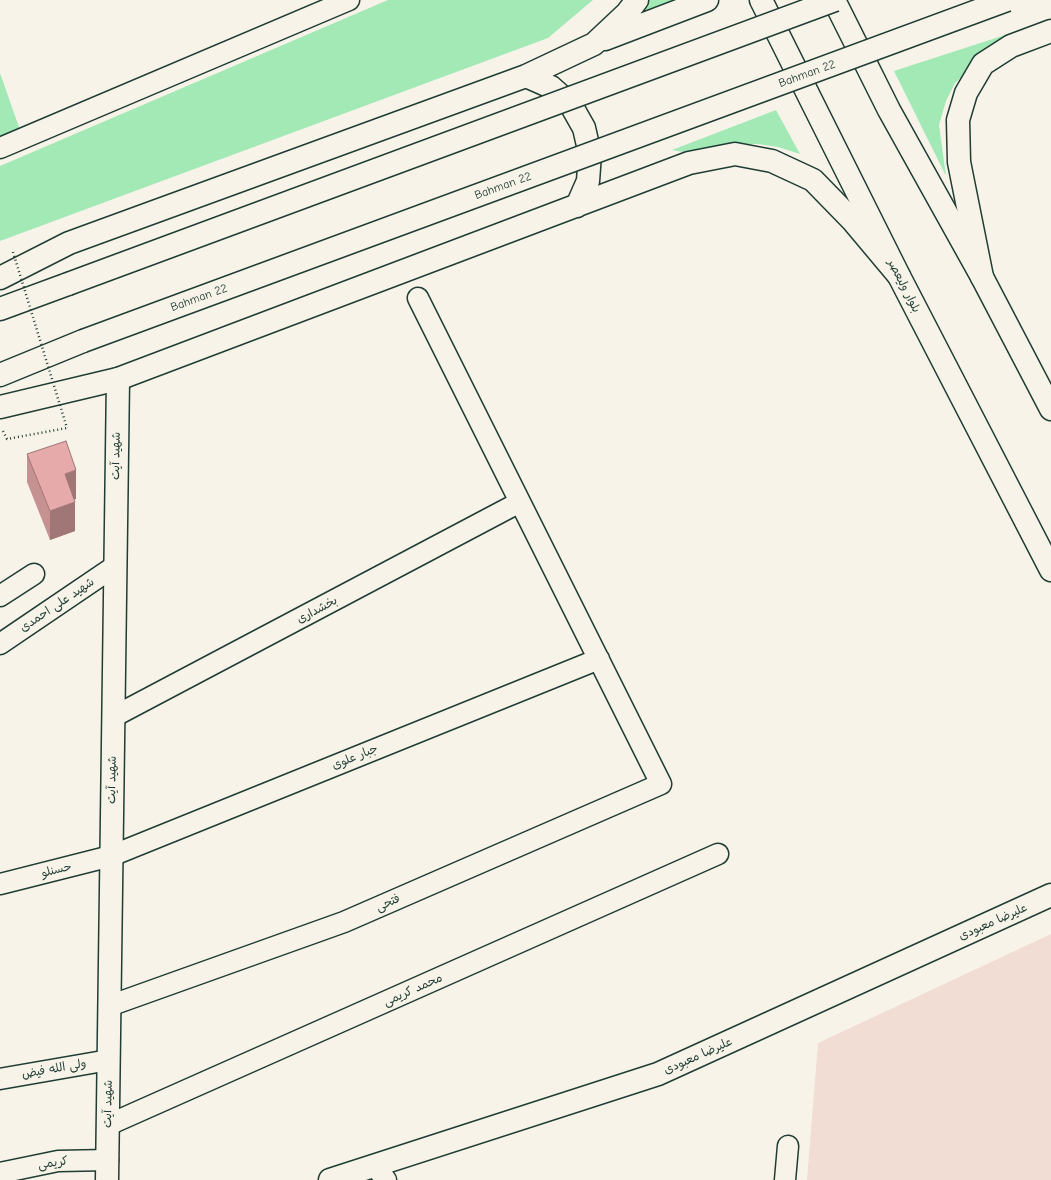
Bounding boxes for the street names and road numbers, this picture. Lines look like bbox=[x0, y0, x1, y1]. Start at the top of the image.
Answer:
street label: Bahman 22 bbox=[777, 57, 837, 91]
street label: Bahman 22 bbox=[473, 169, 533, 203]
street label: بلوار ولیعصر bbox=[884, 257, 924, 315]
street label: Bahman 22 bbox=[169, 281, 229, 315]
street label: شهید آیت bbox=[108, 432, 124, 480]
street label: شهید علی احمدی bbox=[17, 575, 97, 635]
street label: بخشداری bbox=[294, 593, 340, 627]
street label: جبار علوی bbox=[330, 741, 380, 773]
street label: شهید آیت bbox=[104, 756, 120, 804]
street label: حسنلو bbox=[40, 859, 72, 881]
street label: فتحی bbox=[374, 891, 402, 915]
street label: علیرضا معبودی bbox=[957, 901, 1029, 943]
street label: محمد کریمی bbox=[381, 971, 445, 1009]
street label: علیرضا معبودی bbox=[662, 1035, 734, 1077]
street label: ولی الله فیض bbox=[21, 1056, 87, 1082]
street label: شهید آیت bbox=[100, 1080, 116, 1128]
street label: کریمی bbox=[37, 1154, 69, 1172]

